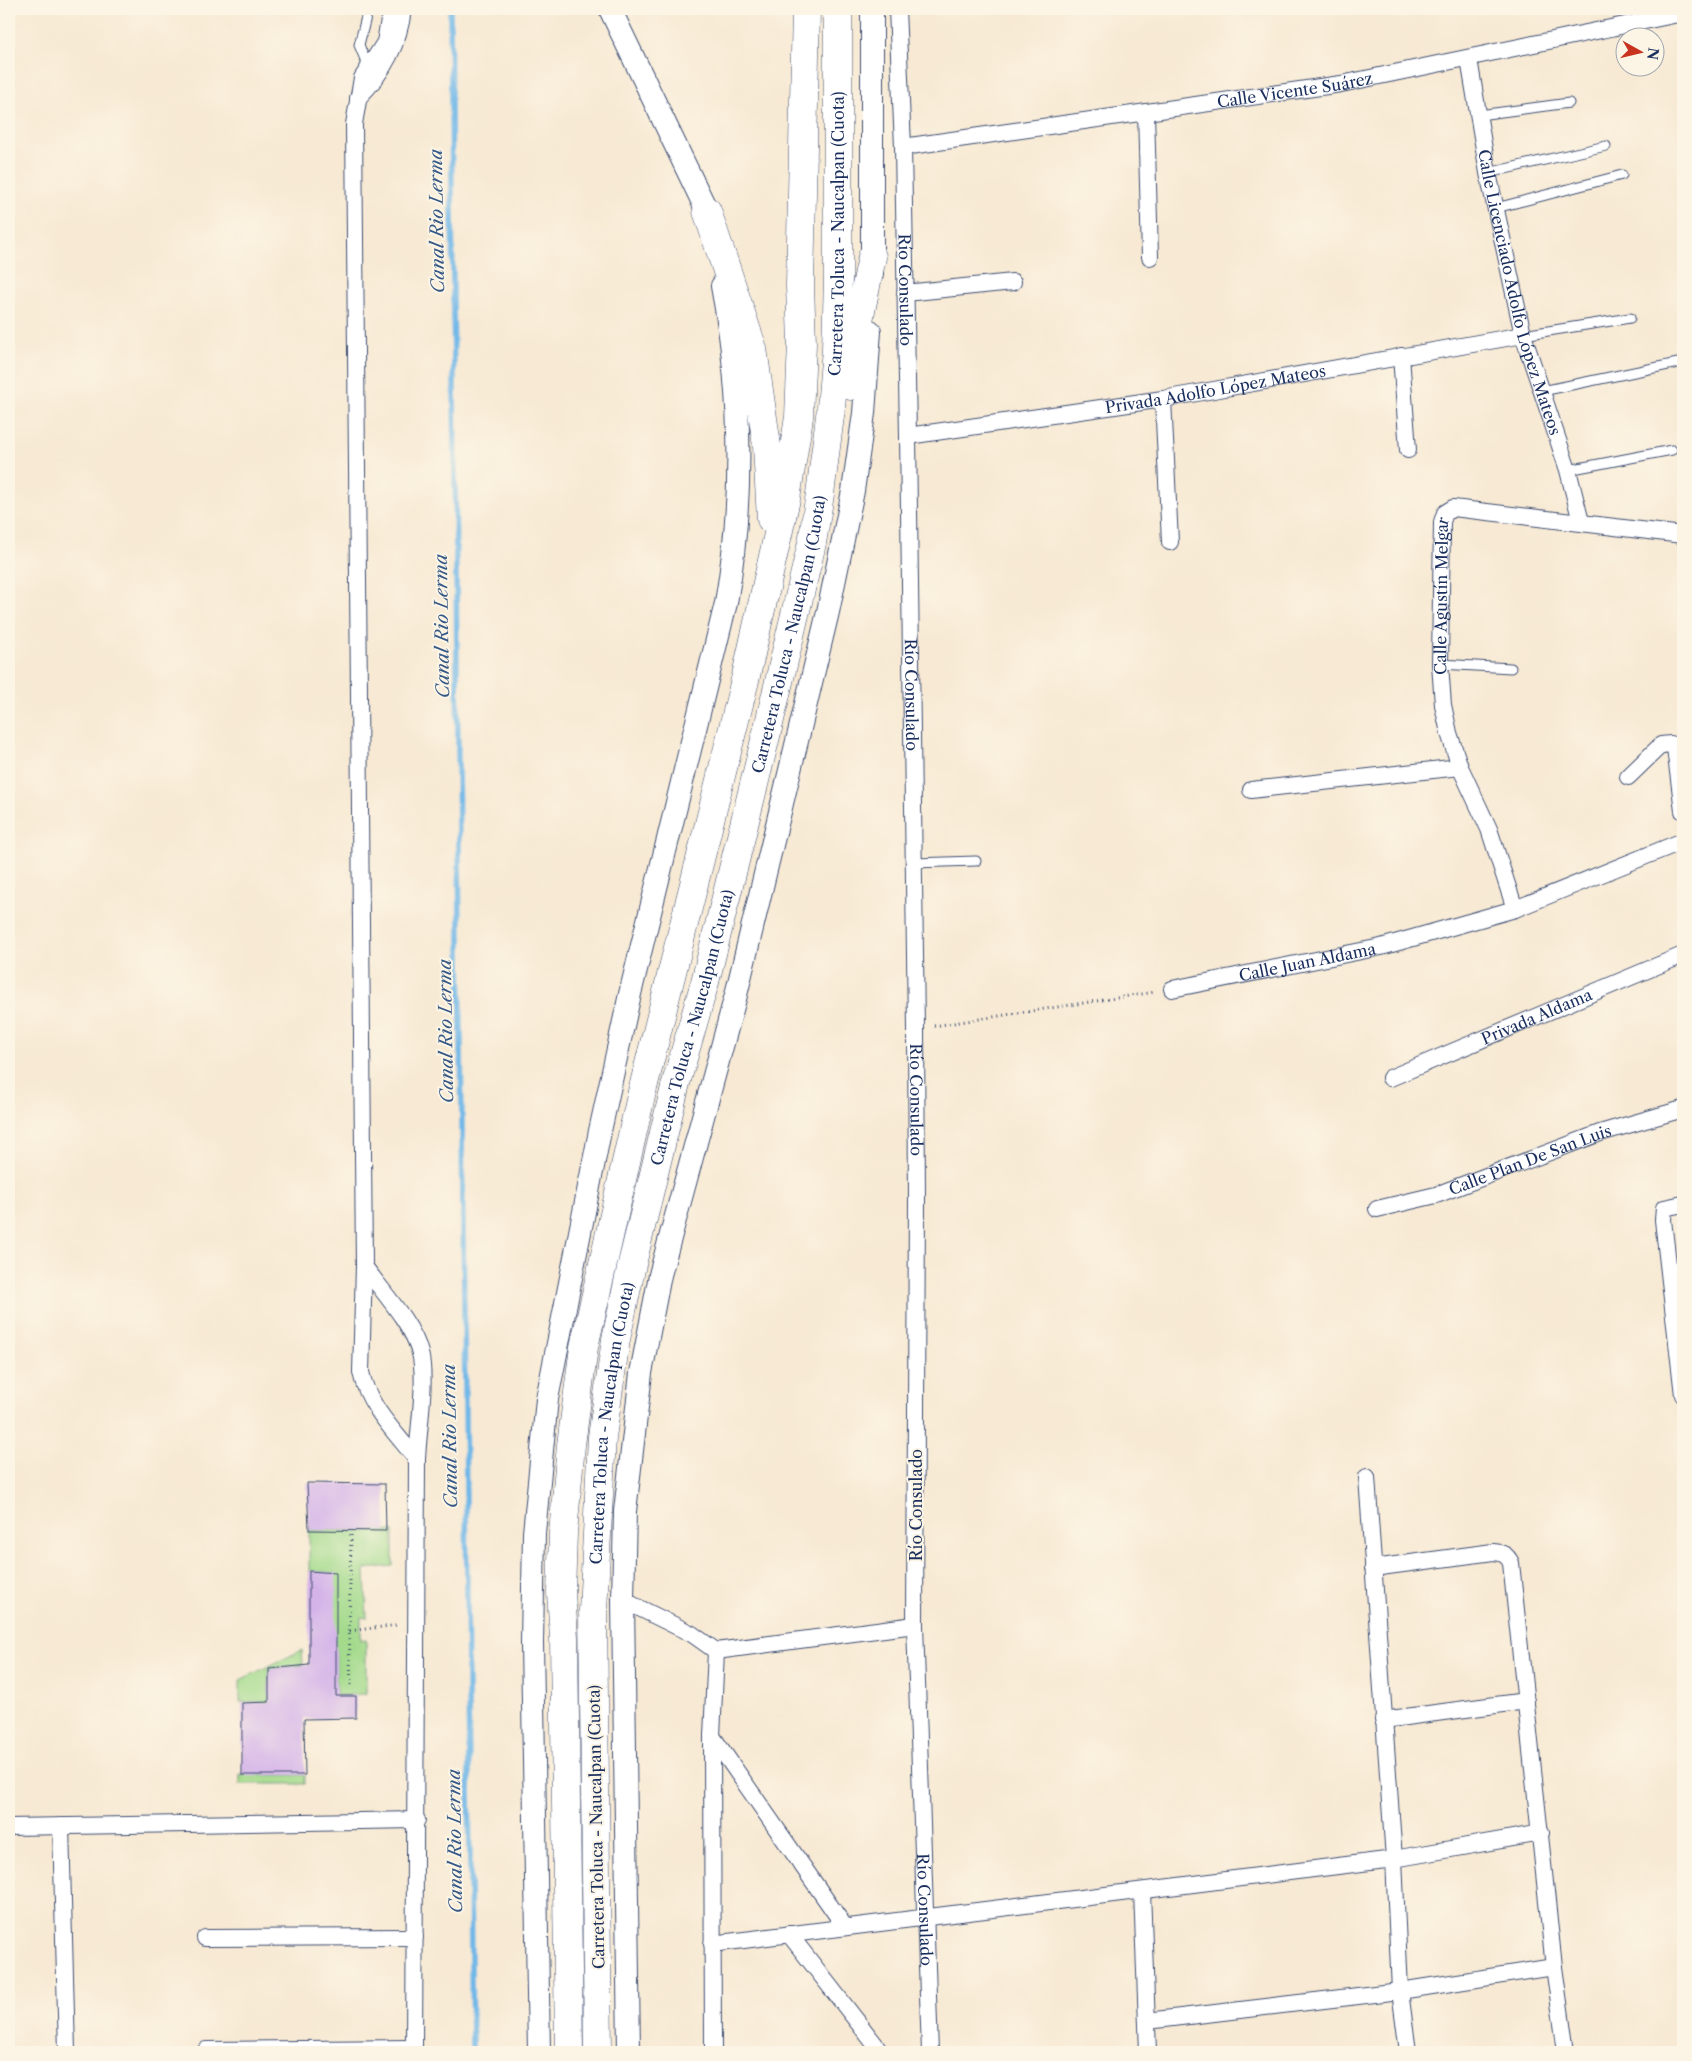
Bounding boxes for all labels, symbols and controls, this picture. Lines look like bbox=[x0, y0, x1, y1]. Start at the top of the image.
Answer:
north arrow bbox=[1614, 28, 1664, 78]
text: N bbox=[1643, 47, 1663, 61]
street label: Calle Vicente Suárez bbox=[1216, 68, 1375, 112]
street label: Carretera Toluca - Naucalpan (Cuota) bbox=[824, 91, 848, 377]
water label: Canal Rio Lerma bbox=[425, 148, 449, 293]
street label: Calle Licenciado Adolfo López Mateos bbox=[1474, 148, 1566, 438]
street label: Río Consulado bbox=[895, 233, 916, 346]
street label: Privada Adolfo López Mateos bbox=[1104, 360, 1327, 417]
street label: Carretera Toluca - Naucalpan (Cuota) bbox=[747, 494, 830, 775]
street label: Calle Agustín Melgar bbox=[1430, 514, 1453, 676]
water label: Canal Rio Lerma bbox=[430, 553, 454, 698]
street label: Río Consulado bbox=[901, 638, 922, 751]
street label: Carretera Toluca - Naucalpan (Cuota) bbox=[646, 887, 738, 1167]
street label: Calle Juan Aldama bbox=[1237, 938, 1378, 985]
water label: Canal Rio Lerma bbox=[434, 958, 458, 1103]
street label: Privada Aldama bbox=[1478, 984, 1596, 1049]
street label: Río Consulado bbox=[906, 1043, 927, 1156]
street label: Calle Plan De San Luis bbox=[1446, 1120, 1614, 1199]
street label: Carretera Toluca - Naucalpan (Cuota) bbox=[585, 1280, 638, 1565]
water label: Canal Rio Lerma bbox=[438, 1363, 462, 1508]
street label: Río Consulado bbox=[906, 1449, 926, 1561]
street label: Carretera Toluca - Naucalpan (Cuota) bbox=[584, 1685, 608, 1969]
water label: Canal Rio Lerma bbox=[443, 1768, 467, 1913]
street label: Río Consulado bbox=[913, 1853, 937, 1966]

